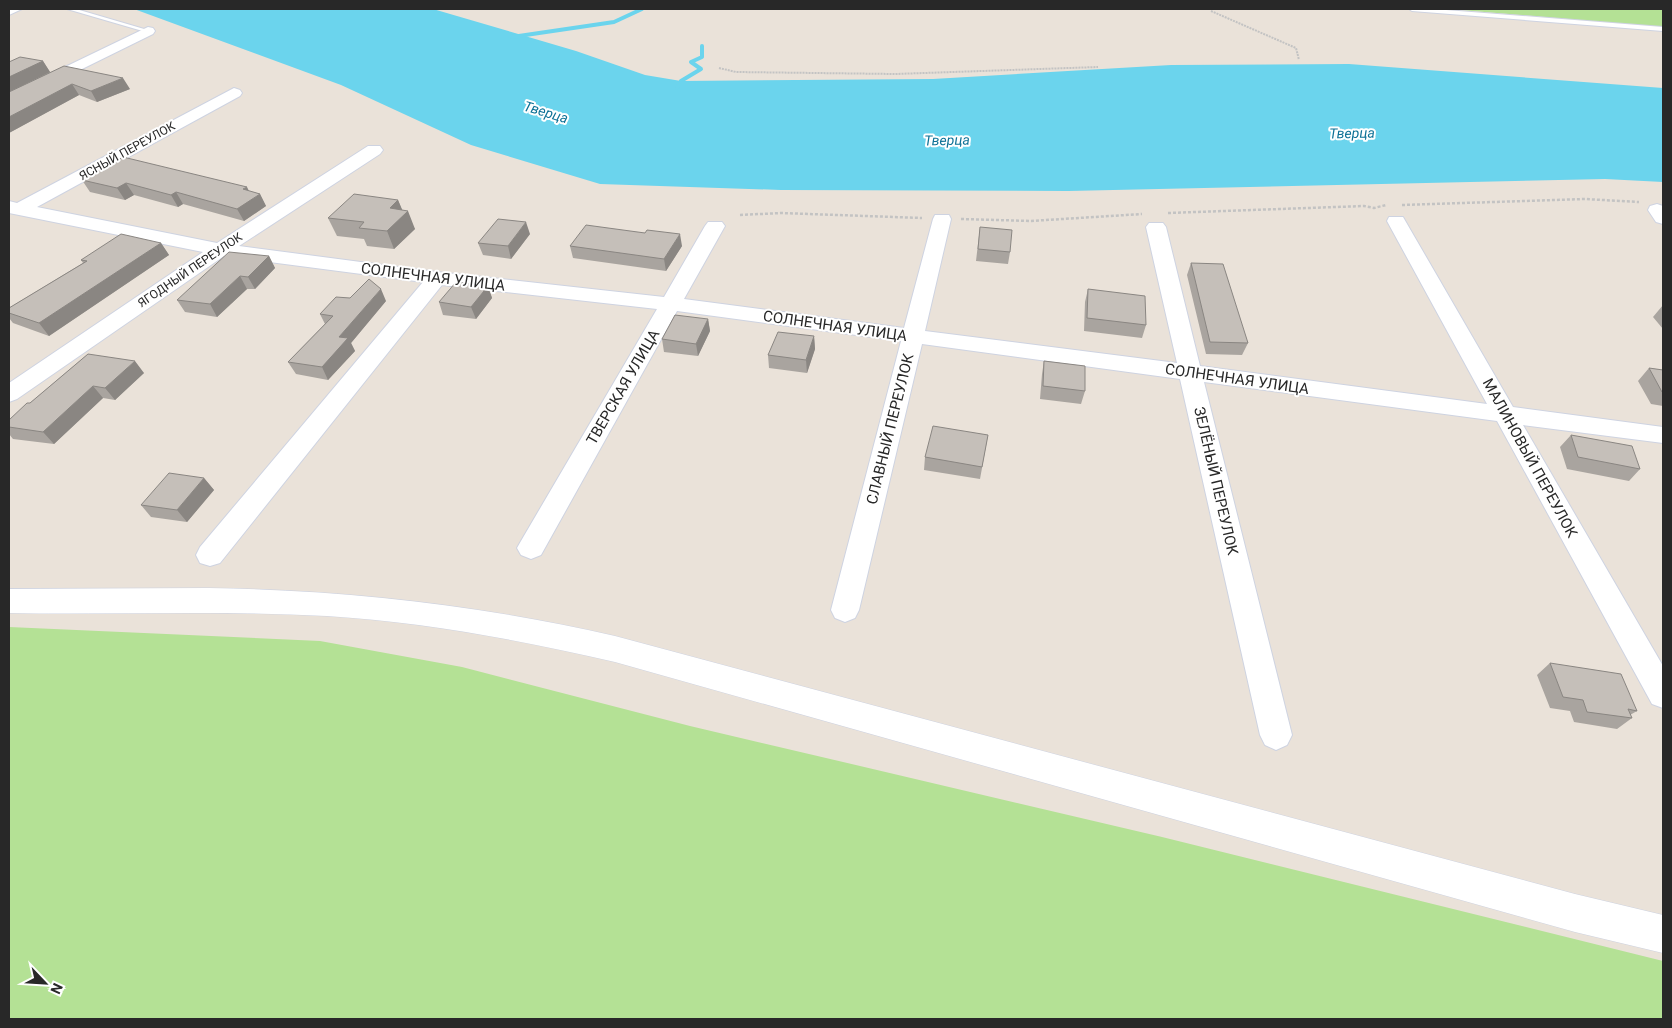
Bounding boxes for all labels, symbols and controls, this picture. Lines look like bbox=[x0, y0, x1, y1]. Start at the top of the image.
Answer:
water label: Тверца bbox=[522, 98, 570, 126]
street label: ЯСНЫЙ ПЕРЕУЛОК bbox=[76, 118, 178, 183]
water label: Тверца bbox=[1329, 125, 1375, 141]
water label: Тверца bbox=[924, 132, 970, 148]
street label: ЯГОДНЫЙ ПЕРЕУЛОК bbox=[135, 229, 245, 310]
street label: СОЛНЕЧНАЯ УЛИЦА bbox=[360, 259, 506, 295]
street label: СОЛНЕЧНАЯ УЛИЦА bbox=[762, 307, 908, 345]
street label: ТВЕРСКАЯ УЛИЦА bbox=[583, 326, 663, 448]
street label: СЛАВНЫЙ ПЕРЕУЛОК bbox=[863, 351, 918, 506]
street label: СОЛНЕЧНАЯ УЛИЦА bbox=[1164, 360, 1310, 398]
street label: МАЛИНОВЫЙ ПЕРЕУЛОК bbox=[1479, 375, 1581, 541]
street label: ЗЕЛЁНЫЙ ПЕРЕУЛОК bbox=[1190, 405, 1242, 557]
north arrow bbox=[20, 958, 70, 1008]
text: N bbox=[47, 981, 66, 996]

